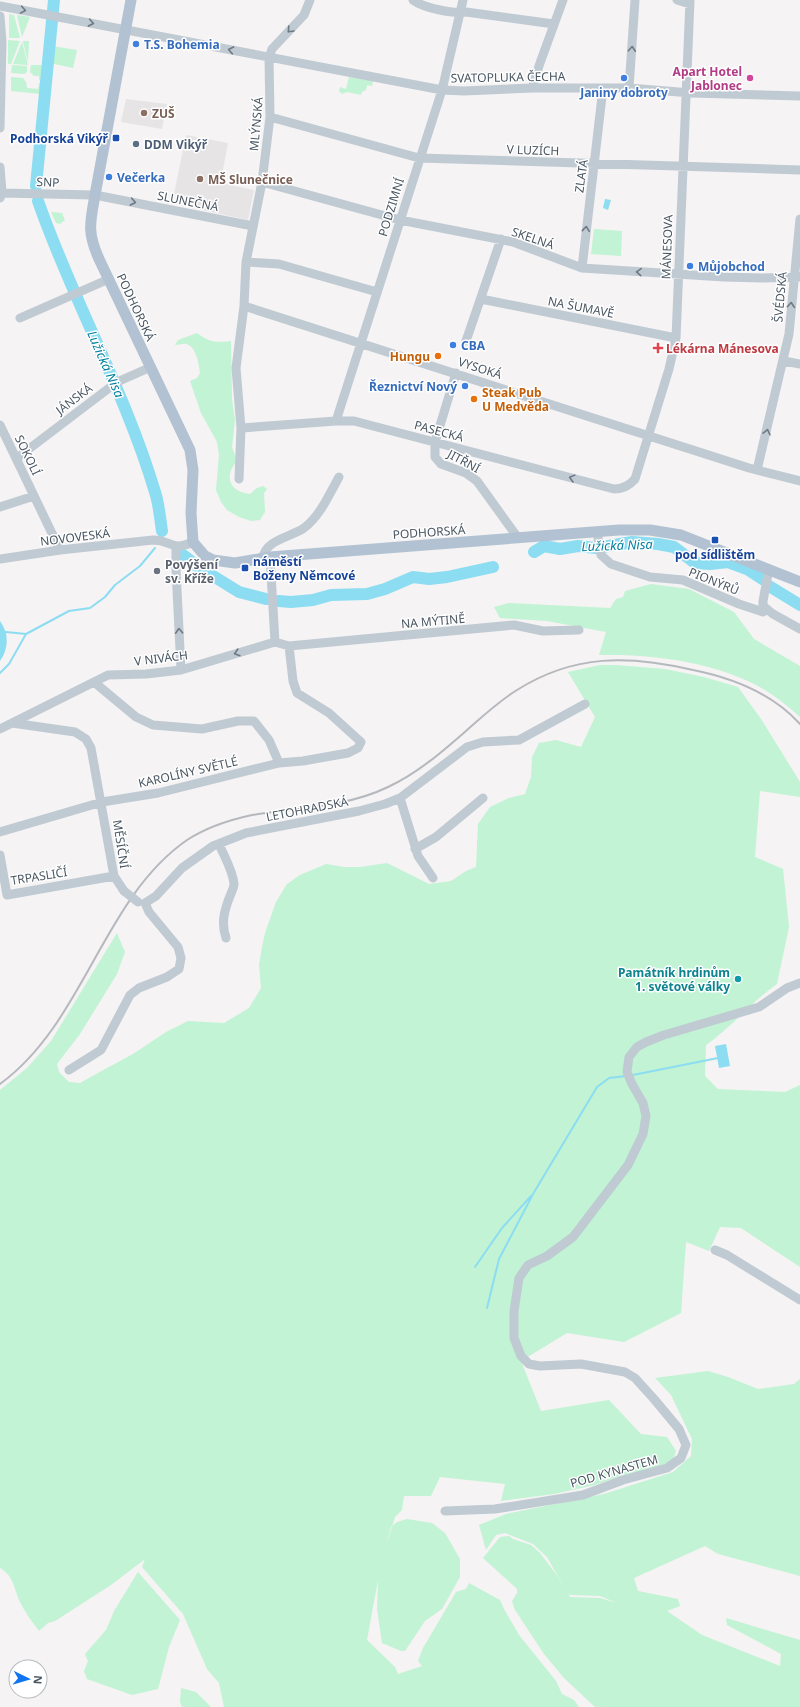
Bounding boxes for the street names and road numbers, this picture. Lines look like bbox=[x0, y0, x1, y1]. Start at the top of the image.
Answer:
street label: SVATOPLUKA ČECHA bbox=[450, 67, 566, 87]
street label: MLÝNSKÁ bbox=[245, 96, 267, 152]
street label: V LUZÍCH bbox=[506, 141, 560, 159]
street label: ZLATÁ bbox=[570, 158, 592, 194]
street label: SNP bbox=[36, 173, 60, 191]
street label: PODZIMNÍ bbox=[374, 176, 408, 238]
street label: SLUNEČNÁ bbox=[156, 187, 220, 215]
street label: MÁNESOVA bbox=[657, 214, 677, 280]
street label: SKELNÁ bbox=[510, 223, 557, 253]
street label: PODHORSKÁ bbox=[113, 270, 159, 344]
street label: ŠVÉDSKÁ bbox=[769, 271, 791, 323]
street label: NA ŠUMAVĚ bbox=[546, 292, 616, 322]
street label: VYSOKÁ bbox=[456, 353, 504, 383]
street label: JÁNSKÁ bbox=[51, 379, 96, 419]
street label: PASECKÁ bbox=[413, 416, 466, 446]
street label: SOKOLÍ bbox=[11, 432, 45, 478]
street label: JITŘNÍ bbox=[444, 445, 483, 477]
street label: PODHORSKÁ bbox=[392, 521, 466, 543]
street label: NOVOVESKÁ bbox=[39, 524, 111, 550]
street label: PIONÝRŮ bbox=[686, 563, 742, 599]
street label: NA MÝTINĚ bbox=[400, 610, 466, 632]
street label: V NIVÁCH bbox=[133, 646, 189, 670]
street label: KAROLÍNY SVĚTLÉ bbox=[137, 752, 239, 792]
street label: LETOHRADSKÁ bbox=[265, 793, 350, 825]
street label: MĚSÍČNÍ bbox=[109, 818, 133, 870]
street label: TRPASLIČÍ bbox=[9, 863, 69, 889]
street label: POD KYNASTEM bbox=[568, 1450, 660, 1492]

